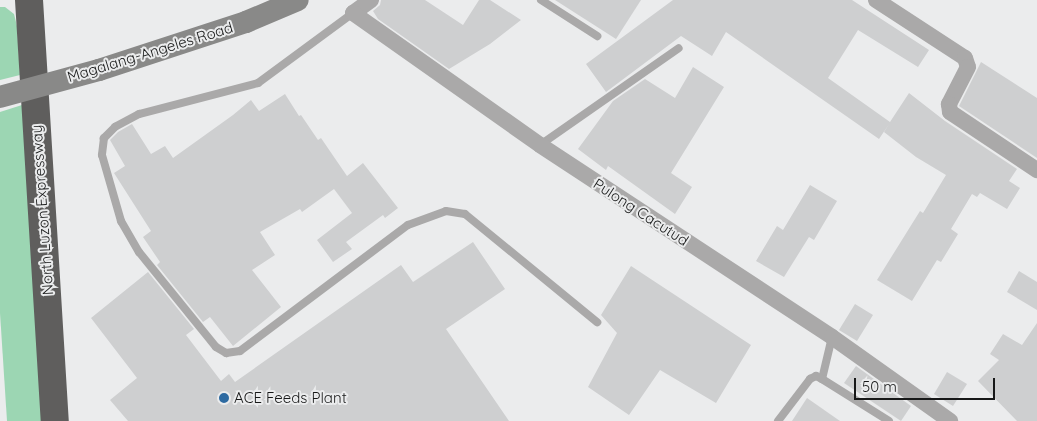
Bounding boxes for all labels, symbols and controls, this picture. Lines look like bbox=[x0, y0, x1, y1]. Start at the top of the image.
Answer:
street label: Magalang-Angeles Road bbox=[65, 18, 235, 86]
street label: North Luzon Expressway bbox=[27, 124, 57, 296]
street label: Pulong Cacutud bbox=[590, 175, 692, 249]
scale bar bbox=[857, 368, 998, 400]
text: 50 m bbox=[862, 377, 897, 396]
place label: ACE Feeds Plant bbox=[234, 389, 347, 407]
marker: ACE Feeds Plant bbox=[218, 392, 230, 404]

